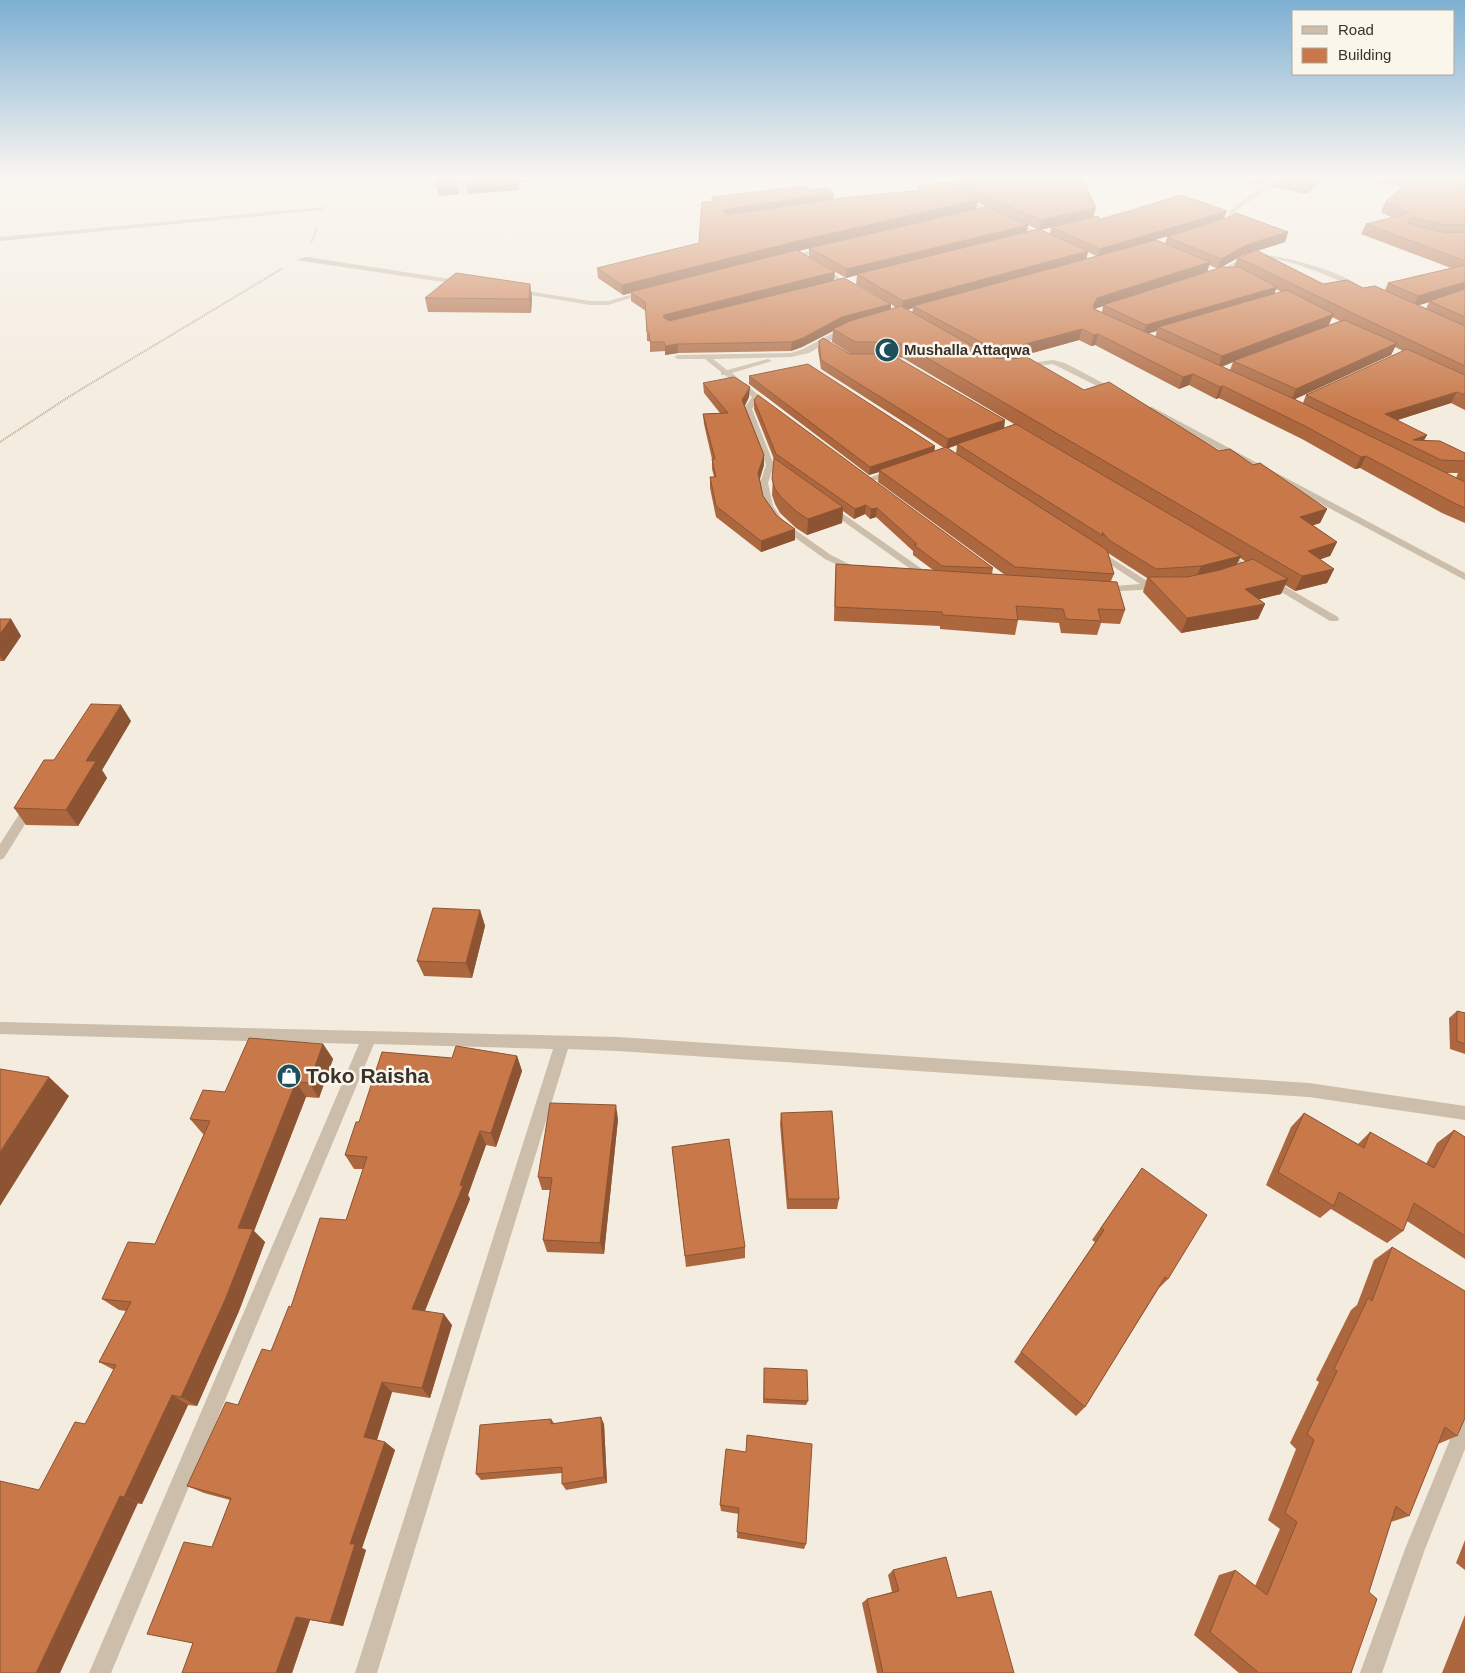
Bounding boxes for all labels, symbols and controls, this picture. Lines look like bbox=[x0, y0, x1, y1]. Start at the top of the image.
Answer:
legend bbox=[1292, 10, 1455, 75]
text: Road bbox=[1338, 21, 1374, 38]
text: Building bbox=[1338, 46, 1391, 63]
mosque icon: Mushalla Attaqwa bbox=[874, 337, 900, 363]
place label: Mushalla Attaqwa bbox=[904, 341, 1031, 358]
shop icon: Toko Raisha bbox=[276, 1063, 302, 1089]
place label: Toko Raisha bbox=[306, 1064, 430, 1087]

